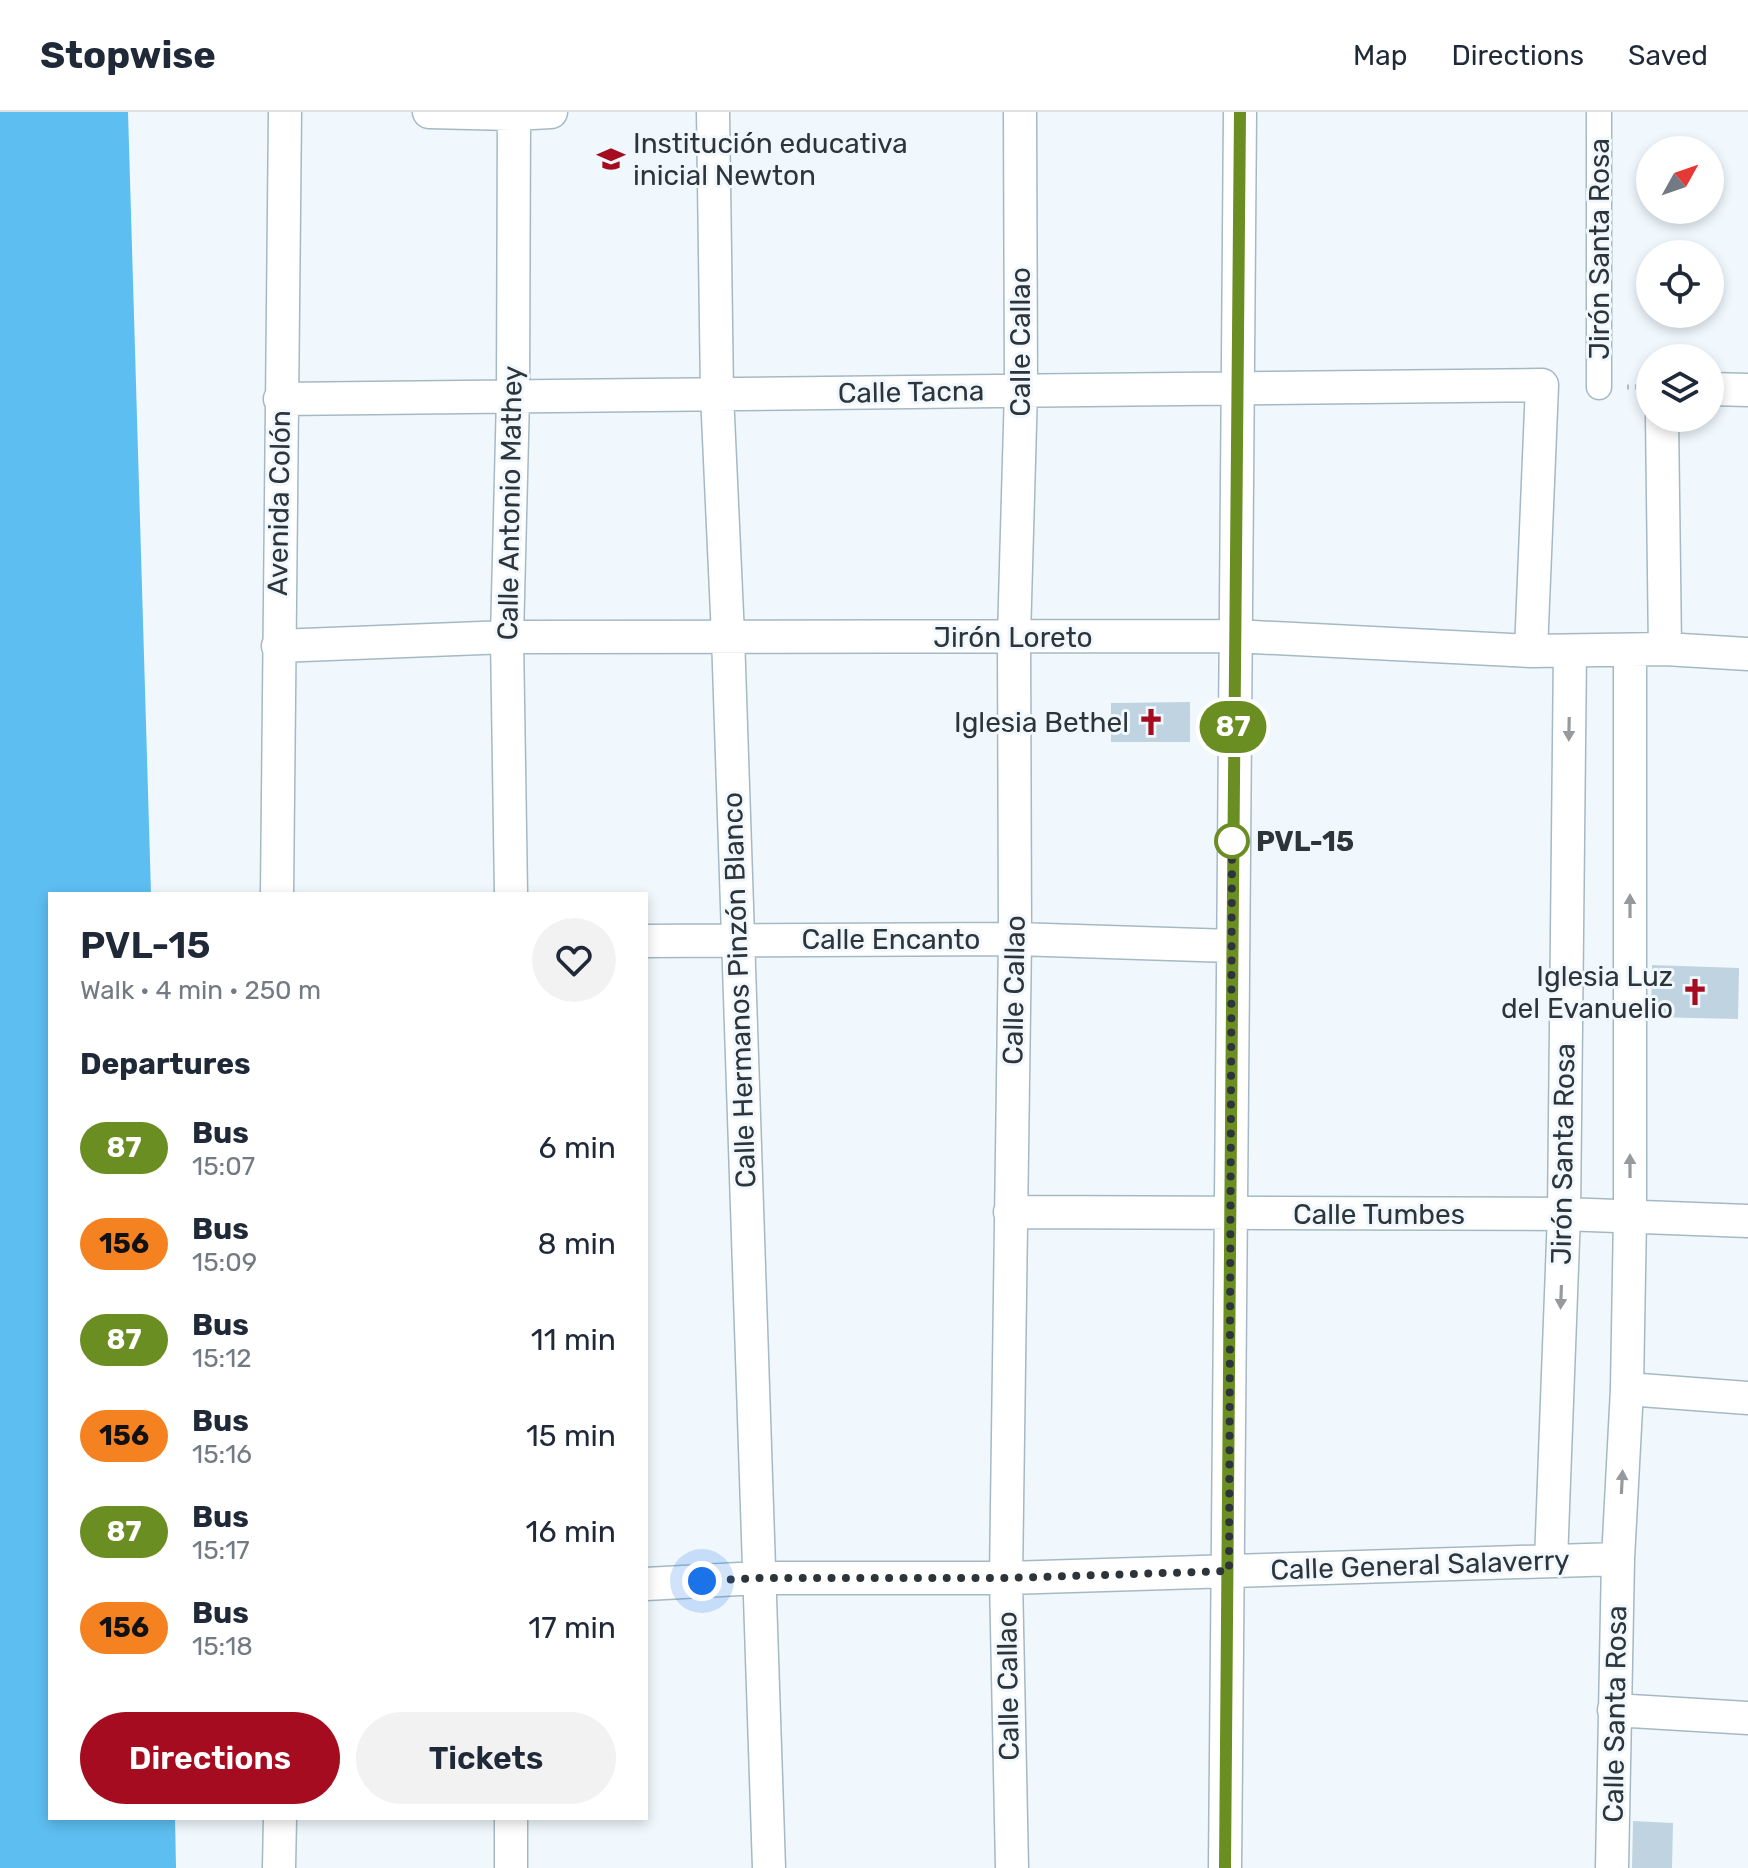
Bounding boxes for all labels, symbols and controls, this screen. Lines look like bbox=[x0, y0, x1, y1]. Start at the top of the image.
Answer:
text: Stopwise bbox=[40, 32, 216, 78]
text: Map bbox=[1353, 39, 1407, 72]
text: Directions bbox=[1451, 39, 1584, 72]
text: Saved bbox=[1628, 39, 1708, 72]
place label: Institución educativa inicial Newton bbox=[633, 127, 908, 192]
north arrow bbox=[1636, 136, 1724, 224]
map controls bbox=[1636, 136, 1724, 432]
street label: Jirón Santa Rosa bbox=[1583, 138, 1616, 360]
school or university icon: Institución educativa inicial Newton bbox=[596, 144, 626, 174]
button: locate bbox=[1636, 240, 1724, 328]
street label: Calle Callao bbox=[1004, 267, 1037, 417]
button: layers bbox=[1636, 344, 1724, 432]
street label: Calle Antonio Mathey bbox=[491, 365, 529, 641]
street label: Calle Tacna bbox=[837, 374, 985, 410]
street label: Avenida Colón bbox=[261, 410, 297, 596]
street label: Jirón Loreto bbox=[933, 621, 1093, 654]
line badge: 87 bbox=[1197, 701, 1269, 753]
place label: Iglesia Bethel bbox=[954, 706, 1129, 739]
church icon: Iglesia Bethel bbox=[1136, 707, 1166, 737]
text: 87 bbox=[1215, 710, 1251, 743]
one-way arrow bbox=[1563, 717, 1575, 742]
street label: Calle Hermanos Pinzón Blanco bbox=[716, 791, 762, 1189]
marker: PVL-15 bbox=[1215, 824, 1249, 858]
place label: PVL-15 bbox=[1256, 825, 1354, 858]
one-way arrow bbox=[1624, 893, 1636, 918]
street label: Calle Callao bbox=[996, 915, 1032, 1065]
button: heart bbox=[532, 918, 616, 1002]
text: PVL-15 bbox=[80, 922, 211, 968]
street label: Calle Encanto bbox=[802, 923, 980, 956]
place label: Iglesia Luz del Evanuelio bbox=[1501, 960, 1673, 1025]
text: Walk · 4 min · 250 m bbox=[80, 975, 321, 1006]
church icon: Iglesia Luz del Evanuelio bbox=[1680, 977, 1710, 1007]
street label: Jirón Santa Rosa bbox=[1545, 1043, 1581, 1265]
text: Departures bbox=[80, 1046, 251, 1082]
text: Bus bbox=[192, 1115, 249, 1151]
text: 6 min bbox=[538, 1130, 616, 1166]
text: 87 bbox=[106, 1131, 142, 1164]
text: 15:07 bbox=[192, 1151, 255, 1182]
one-way arrow bbox=[1624, 1153, 1636, 1178]
street label: Calle Tumbes bbox=[1293, 1198, 1465, 1231]
text: Bus bbox=[192, 1211, 249, 1247]
text: 8 min bbox=[537, 1226, 616, 1262]
text: 156 bbox=[99, 1227, 149, 1260]
text: 15:09 bbox=[192, 1247, 257, 1278]
one-way arrow bbox=[1554, 1285, 1567, 1310]
text: Bus bbox=[192, 1307, 249, 1343]
text: 11 min bbox=[531, 1322, 616, 1358]
text: 87 bbox=[106, 1323, 142, 1356]
text: 15:12 bbox=[192, 1343, 252, 1374]
text: Bus bbox=[192, 1403, 249, 1439]
text: 15 min bbox=[526, 1418, 616, 1454]
text: 156 bbox=[99, 1419, 149, 1452]
text: 15:16 bbox=[192, 1439, 252, 1470]
one-way arrow bbox=[1616, 1469, 1629, 1494]
text: Bus bbox=[192, 1499, 249, 1535]
text: 16 min bbox=[526, 1514, 616, 1550]
text: 87 bbox=[106, 1515, 142, 1548]
text: 15:17 bbox=[192, 1535, 250, 1566]
street label: Calle General Salaverry bbox=[1270, 1543, 1570, 1587]
your location bbox=[682, 1561, 722, 1601]
text: Bus bbox=[192, 1595, 249, 1631]
street label: Calle Santa Rosa bbox=[1597, 1605, 1633, 1823]
text: 17 min bbox=[528, 1610, 616, 1646]
text: 156 bbox=[99, 1611, 149, 1644]
street label: Calle Callao bbox=[990, 1611, 1026, 1761]
text: 15:18 bbox=[192, 1631, 253, 1662]
button: Directions bbox=[80, 1712, 340, 1804]
button: Tickets bbox=[356, 1712, 616, 1804]

